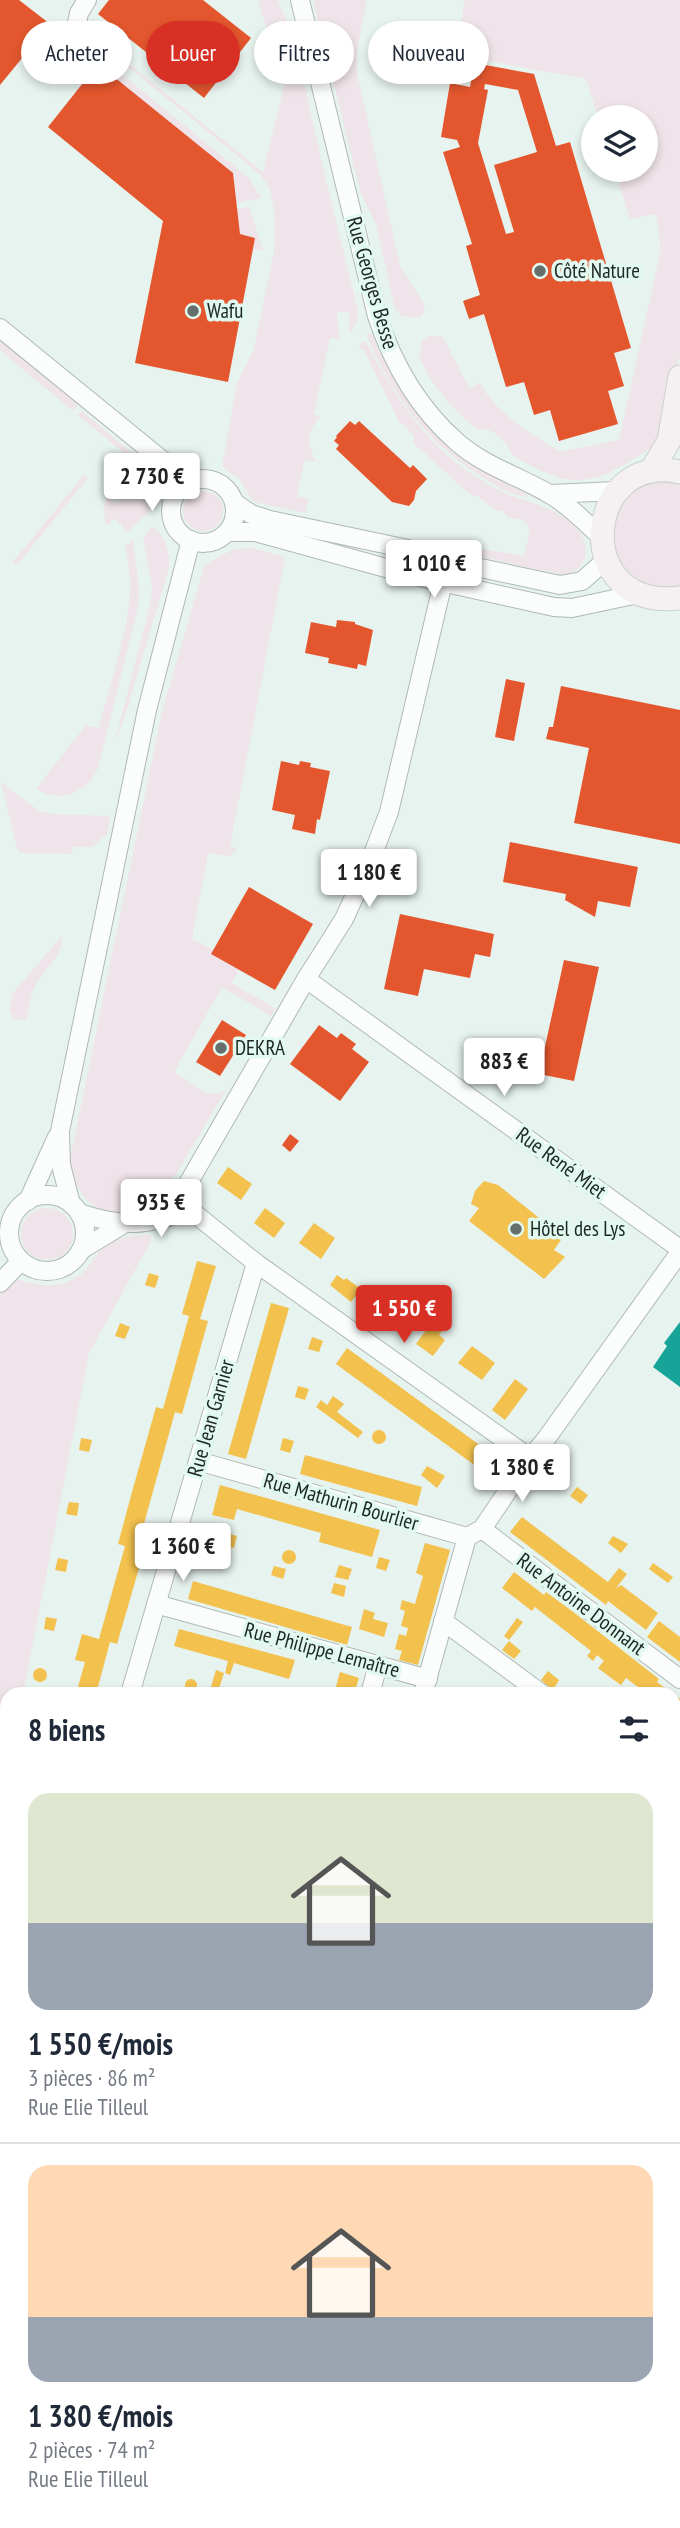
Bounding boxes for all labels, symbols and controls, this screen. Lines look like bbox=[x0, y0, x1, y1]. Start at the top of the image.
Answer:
chip: Acheter bbox=[21, 21, 132, 84]
chip: Louer bbox=[146, 21, 240, 84]
chip: Filtres bbox=[254, 21, 354, 84]
chip: Nouveau bbox=[368, 21, 489, 84]
map controls bbox=[581, 105, 658, 182]
button: layers bbox=[581, 105, 658, 182]
street label: Rue Georges Besse bbox=[341, 213, 404, 352]
place label: Côté Nature bbox=[554, 257, 640, 284]
marker: Côté Nature bbox=[532, 263, 548, 279]
place label: Wafu bbox=[207, 297, 243, 324]
marker: Wafu bbox=[185, 303, 201, 319]
pin: 2 730 € bbox=[87, 454, 217, 513]
text: 2 730 € bbox=[120, 461, 184, 490]
pin: 1 010 € bbox=[369, 540, 499, 600]
text: 1 010 € bbox=[402, 548, 466, 577]
pin: 1 180 € bbox=[304, 850, 434, 909]
text: 1 180 € bbox=[337, 857, 401, 886]
place label: DEKRA bbox=[235, 1034, 285, 1061]
pin: 883 € bbox=[455, 1038, 553, 1098]
marker: DEKRA bbox=[213, 1040, 229, 1056]
text: 883 € bbox=[480, 1046, 528, 1075]
street label: Rue René Miet bbox=[511, 1121, 612, 1205]
pin: 935 € bbox=[112, 1180, 210, 1239]
text: 935 € bbox=[137, 1187, 185, 1216]
place label: Hôtel des Lys bbox=[530, 1215, 625, 1242]
marker: Hôtel des Lys bbox=[508, 1221, 524, 1237]
pin: 1 550 € bbox=[339, 1286, 469, 1345]
text: 1 550 € bbox=[372, 1293, 436, 1322]
street label: Rue Jean Garnier bbox=[181, 1356, 240, 1480]
pin: 1 380 € bbox=[457, 1444, 587, 1504]
text: 1 380 € bbox=[490, 1452, 554, 1481]
street label: Rue Mathurin Bourlier bbox=[261, 1467, 422, 1537]
pin: 1 360 € bbox=[118, 1524, 248, 1583]
text: 1 360 € bbox=[151, 1531, 215, 1560]
street label: Rue Antoine Donnant bbox=[512, 1546, 651, 1661]
street label: Rue Philippe Lemaître bbox=[241, 1616, 403, 1683]
text: 8 biens bbox=[28, 1710, 105, 1749]
icon: filters bbox=[615, 1710, 653, 1748]
icon: home bbox=[278, 1838, 404, 1964]
text: 1 550 €/mois bbox=[28, 2024, 173, 2063]
text: 3 pièces · 86 m² bbox=[28, 2063, 155, 2092]
text: Rue Elie Tilleul bbox=[28, 2092, 148, 2121]
icon: home bbox=[278, 2210, 404, 2336]
text: 1 380 €/mois bbox=[28, 2396, 173, 2435]
text: 2 pièces · 74 m² bbox=[28, 2435, 155, 2464]
text: Rue Elie Tilleul bbox=[28, 2464, 148, 2493]

